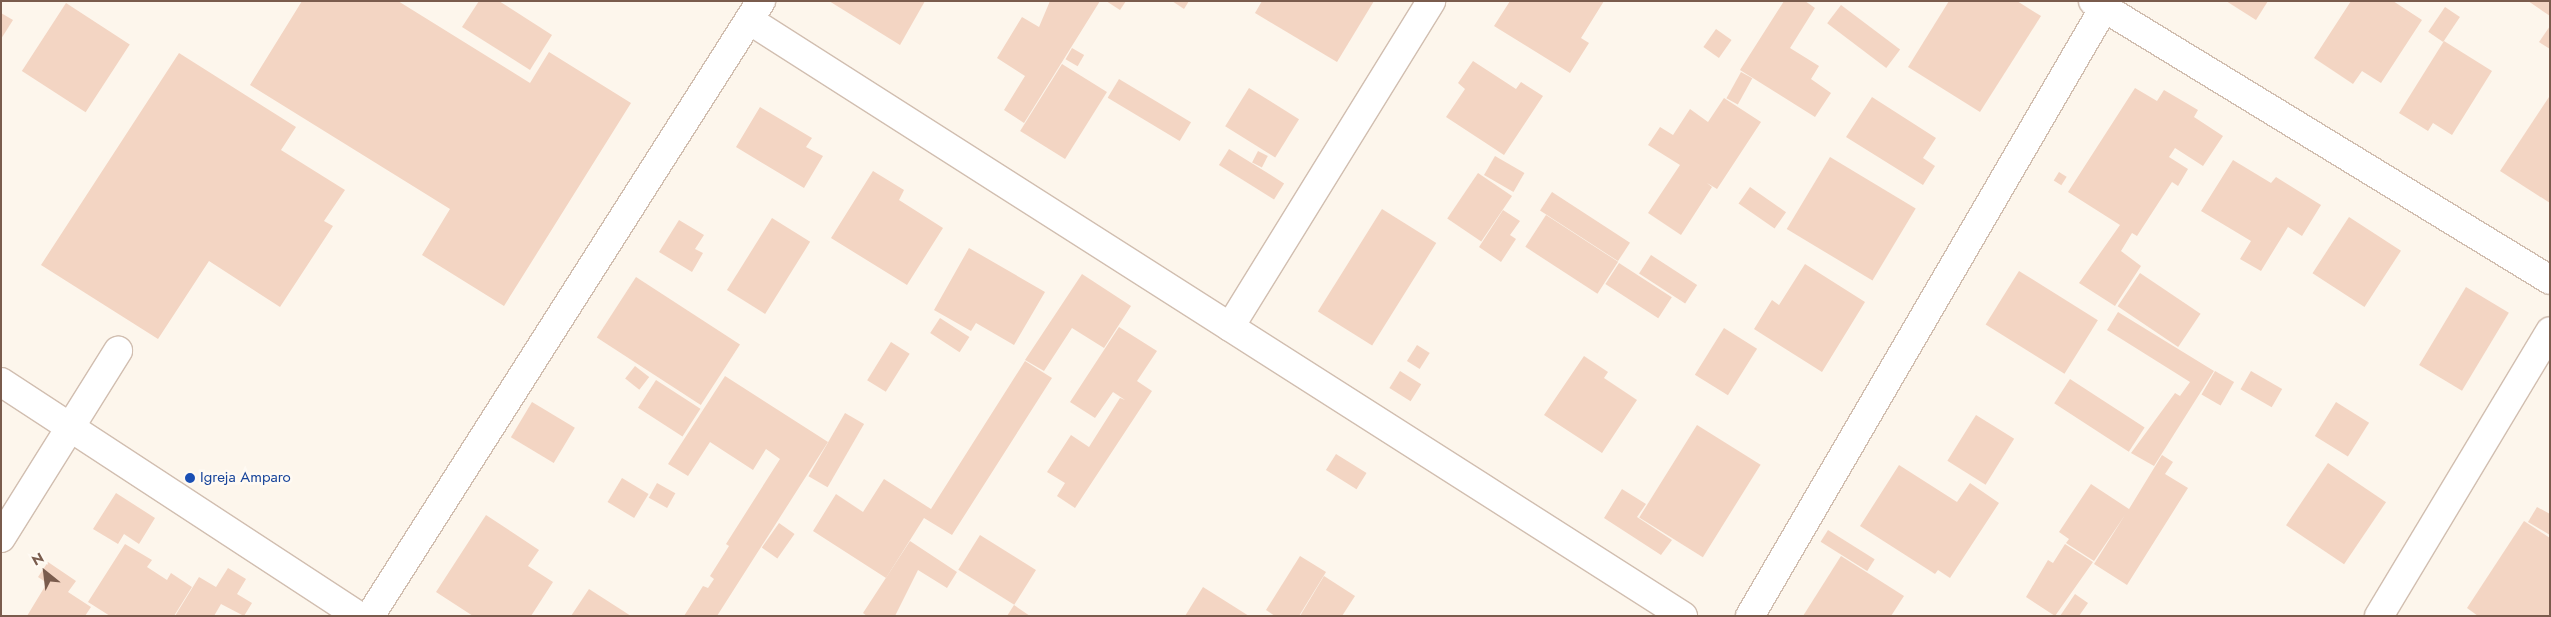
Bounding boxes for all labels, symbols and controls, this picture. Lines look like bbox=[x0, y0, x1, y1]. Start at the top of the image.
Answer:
place label: Igreja Amparo bbox=[200, 469, 291, 487]
marker: Igreja Amparo bbox=[184, 472, 196, 484]
north arrow bbox=[20, 547, 70, 597]
text: N bbox=[28, 547, 47, 570]

